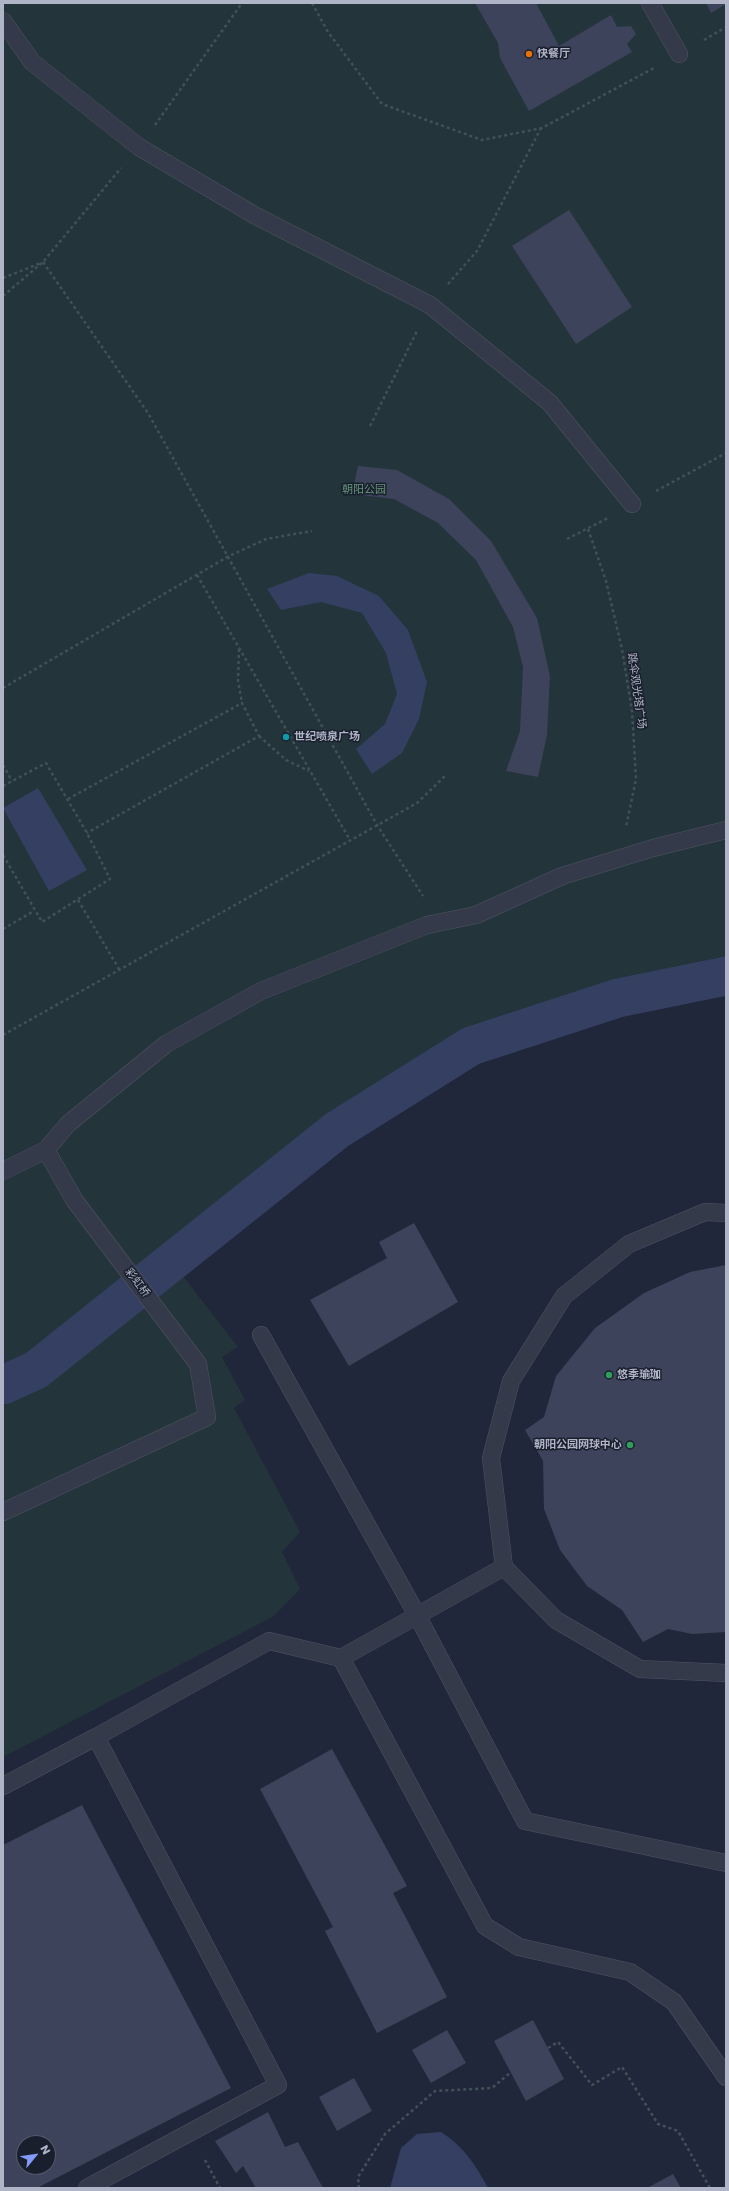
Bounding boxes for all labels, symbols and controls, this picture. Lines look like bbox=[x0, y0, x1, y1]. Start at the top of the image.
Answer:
place label: 快餐厅 bbox=[537, 47, 570, 61]
marker: 快餐厅 bbox=[524, 49, 534, 59]
park label: 朝阳公园 bbox=[342, 483, 386, 497]
street label: 跳伞观光塔广场 bbox=[624, 652, 648, 730]
place label: 世纪喷泉广场 bbox=[294, 730, 360, 744]
marker: 世纪喷泉广场 bbox=[281, 732, 291, 742]
street label: 彩虹桥 bbox=[122, 1266, 152, 1300]
place label: 悠季瑜珈 bbox=[617, 1368, 661, 1382]
marker: 悠季瑜珈 bbox=[604, 1370, 614, 1380]
place label: 朝阳公园网球中心 bbox=[534, 1438, 622, 1452]
marker: 朝阳公园网球中心 bbox=[625, 1440, 635, 1450]
north arrow bbox=[16, 2135, 56, 2175]
text: N bbox=[37, 2142, 55, 2157]

